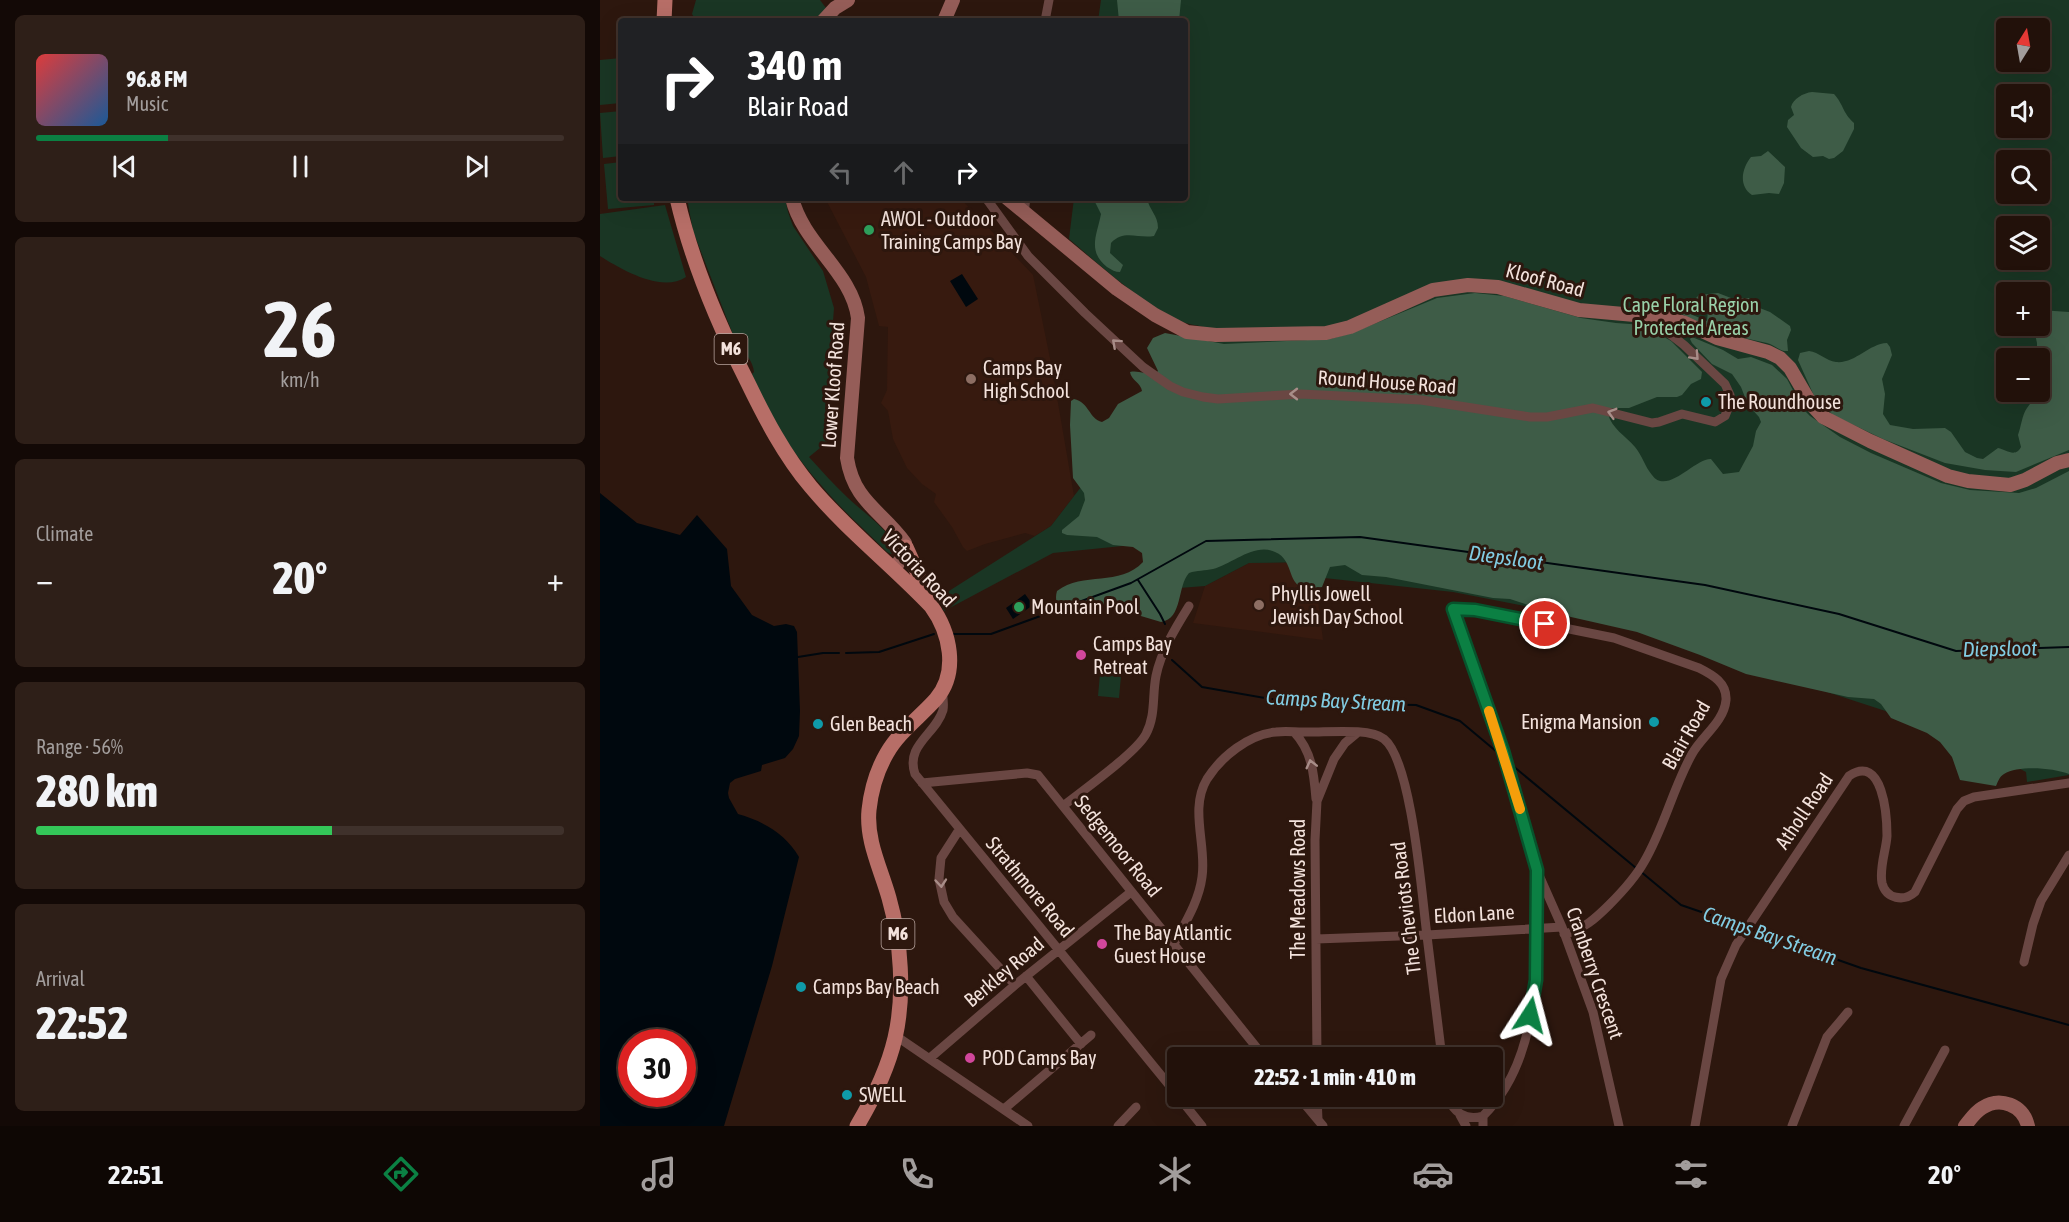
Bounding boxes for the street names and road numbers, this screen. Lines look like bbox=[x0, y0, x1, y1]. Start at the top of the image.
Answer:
street label: Kloof Road bbox=[1503, 258, 1587, 301]
street label: Lower Kloof Road bbox=[817, 321, 848, 449]
road number: M6 bbox=[714, 334, 748, 364]
street label: Round House Road bbox=[1317, 365, 1457, 398]
street label: Victoria Road bbox=[878, 524, 961, 611]
street label: Blair Road bbox=[1657, 696, 1714, 773]
street label: Atholl Road bbox=[1770, 769, 1837, 853]
street label: Sedgemoor Road bbox=[1070, 790, 1166, 901]
street label: The Meadows Road bbox=[1286, 819, 1309, 959]
street label: Strathmore Road bbox=[982, 832, 1079, 942]
street label: The Cheviots Road bbox=[1386, 840, 1425, 976]
street label: Eldon Lane bbox=[1433, 900, 1515, 927]
street label: Cranberry Crescent bbox=[1562, 904, 1629, 1042]
road number: M6 bbox=[882, 919, 914, 949]
street label: Berkley Road bbox=[959, 932, 1048, 1011]

